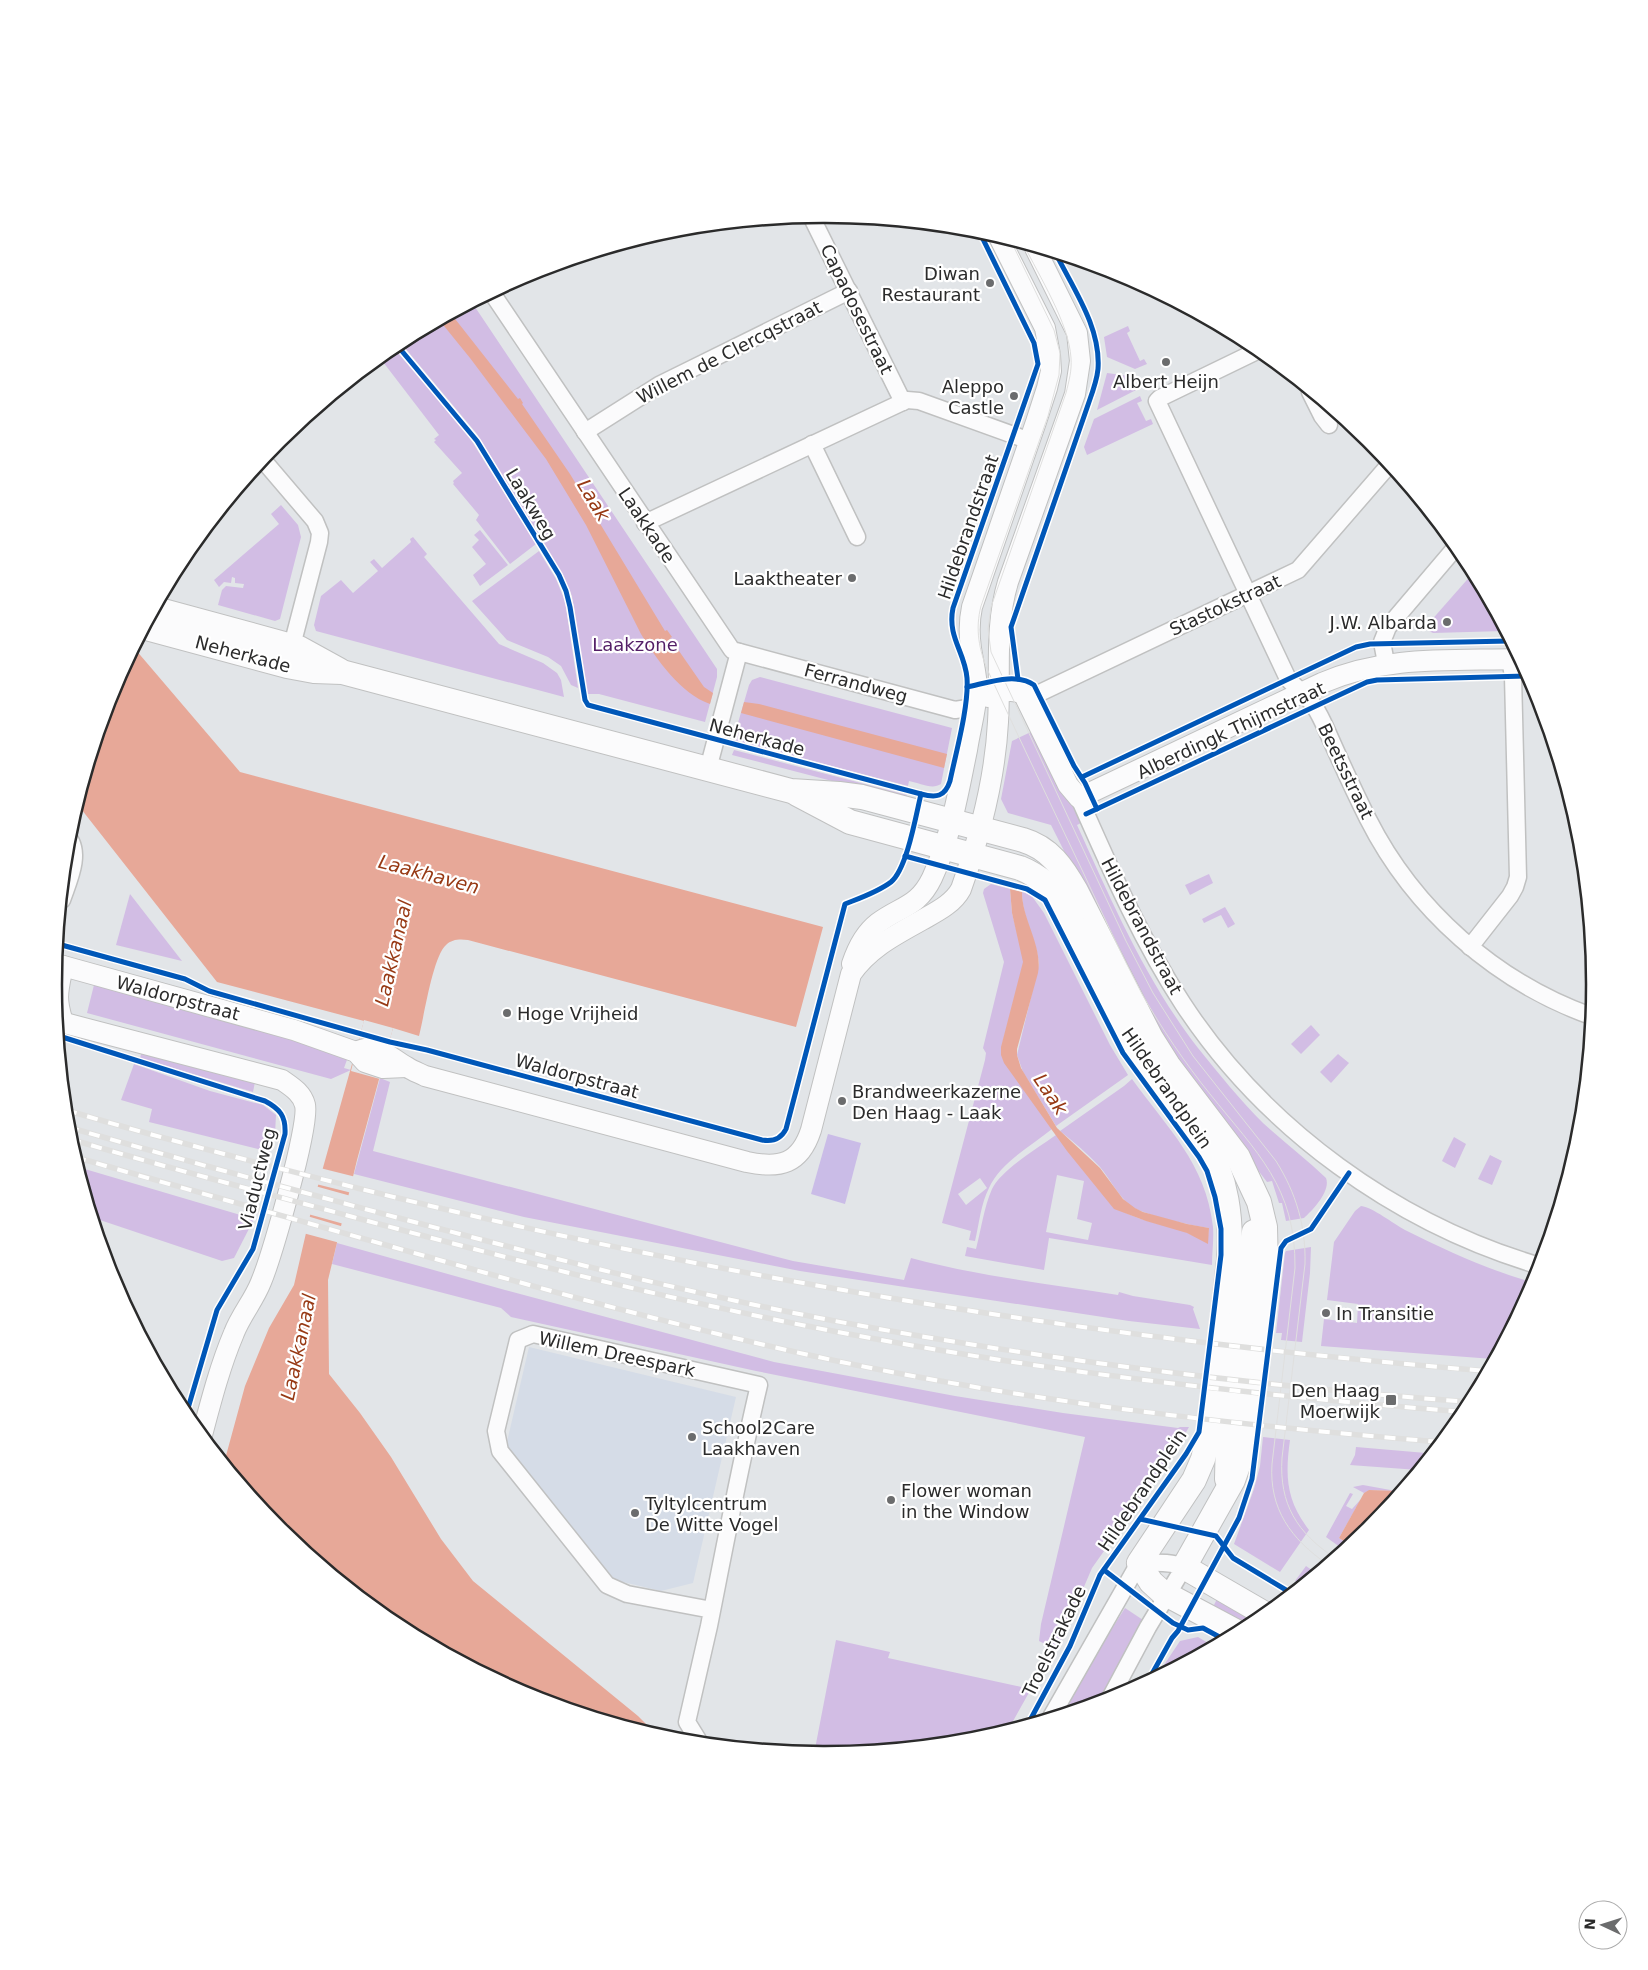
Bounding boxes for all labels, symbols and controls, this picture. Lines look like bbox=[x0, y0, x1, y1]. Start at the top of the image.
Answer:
street label: Capadosestraat bbox=[816, 241, 898, 377]
place label: Diwan Restaurant bbox=[881, 263, 980, 305]
marker: Diwan Restaurant bbox=[984, 277, 996, 289]
street label: Willem de Clercqstraat bbox=[633, 296, 825, 408]
marker: Albert Heijn bbox=[1160, 356, 1172, 368]
place label: Albert Heijn bbox=[1113, 371, 1219, 392]
place label: Aleppo Castle bbox=[942, 376, 1004, 418]
marker: Aleppo Castle bbox=[1008, 390, 1020, 402]
street label: Hildebrandstraat bbox=[933, 452, 1003, 602]
street label: Laakweg bbox=[501, 464, 561, 544]
water label: Laak bbox=[573, 475, 615, 526]
street label: Laakkade bbox=[614, 483, 680, 567]
place label: Laaktheater bbox=[733, 568, 843, 589]
street label: Stastokstraat bbox=[1166, 570, 1284, 640]
marker: Laaktheater bbox=[846, 572, 858, 584]
place label: J.W. Albarda bbox=[1328, 612, 1437, 633]
marker: J.W. Albarda bbox=[1441, 616, 1453, 628]
street label: Neherkade bbox=[193, 631, 293, 677]
park label: Laakzone bbox=[592, 634, 678, 655]
street label: Ferrandweg bbox=[802, 659, 910, 707]
street label: Alberdingk Thijmstraat bbox=[1134, 677, 1328, 783]
street label: Neherkade bbox=[707, 714, 807, 760]
street label: Beetsstraat bbox=[1314, 720, 1378, 822]
water label: Laakhaven bbox=[376, 850, 482, 898]
street label: Hildebrandstraat bbox=[1097, 854, 1187, 998]
water label: Laakkanaal bbox=[370, 897, 416, 1008]
street label: Waldorpstraat bbox=[114, 971, 242, 1025]
place label: Hoge Vrijheid bbox=[517, 1003, 638, 1024]
marker: Hoge Vrijheid bbox=[501, 1007, 513, 1019]
street label: Hildebrandplein bbox=[1117, 1024, 1217, 1152]
street label: Waldorpstraat bbox=[513, 1049, 641, 1103]
water label: Laak bbox=[1029, 1069, 1073, 1120]
place label: Brandweerkazerne Den Haag - Laak bbox=[852, 1081, 1021, 1123]
marker: Brandweerkazerne Den Haag - Laak bbox=[836, 1095, 848, 1107]
street label: Viaductweg bbox=[234, 1126, 280, 1232]
water label: Laakkanaal bbox=[276, 1291, 320, 1402]
place label: In Transitie bbox=[1336, 1303, 1434, 1324]
marker: In Transitie bbox=[1320, 1307, 1332, 1319]
street label: Willem Dreespark bbox=[537, 1327, 698, 1381]
place label: Den Haag Moerwijk bbox=[1291, 1380, 1381, 1422]
marker: Den Haag Moerwijk bbox=[1384, 1393, 1398, 1407]
place label: School2Care Laakhaven bbox=[702, 1417, 815, 1459]
street label: Hildebrandplein bbox=[1093, 1425, 1191, 1555]
marker: School2Care Laakhaven bbox=[686, 1431, 698, 1443]
place label: Flower woman in the Window bbox=[901, 1480, 1032, 1522]
place label: Tyltylcentrum De Witte Vogel bbox=[644, 1493, 778, 1535]
marker: Flower woman in the Window bbox=[885, 1494, 897, 1506]
marker: Tyltylcentrum De Witte Vogel bbox=[629, 1507, 641, 1519]
street label: Troelstrakade bbox=[1018, 1582, 1090, 1701]
north arrow bbox=[1578, 1900, 1628, 1950]
text: N bbox=[1582, 1918, 1598, 1930]

